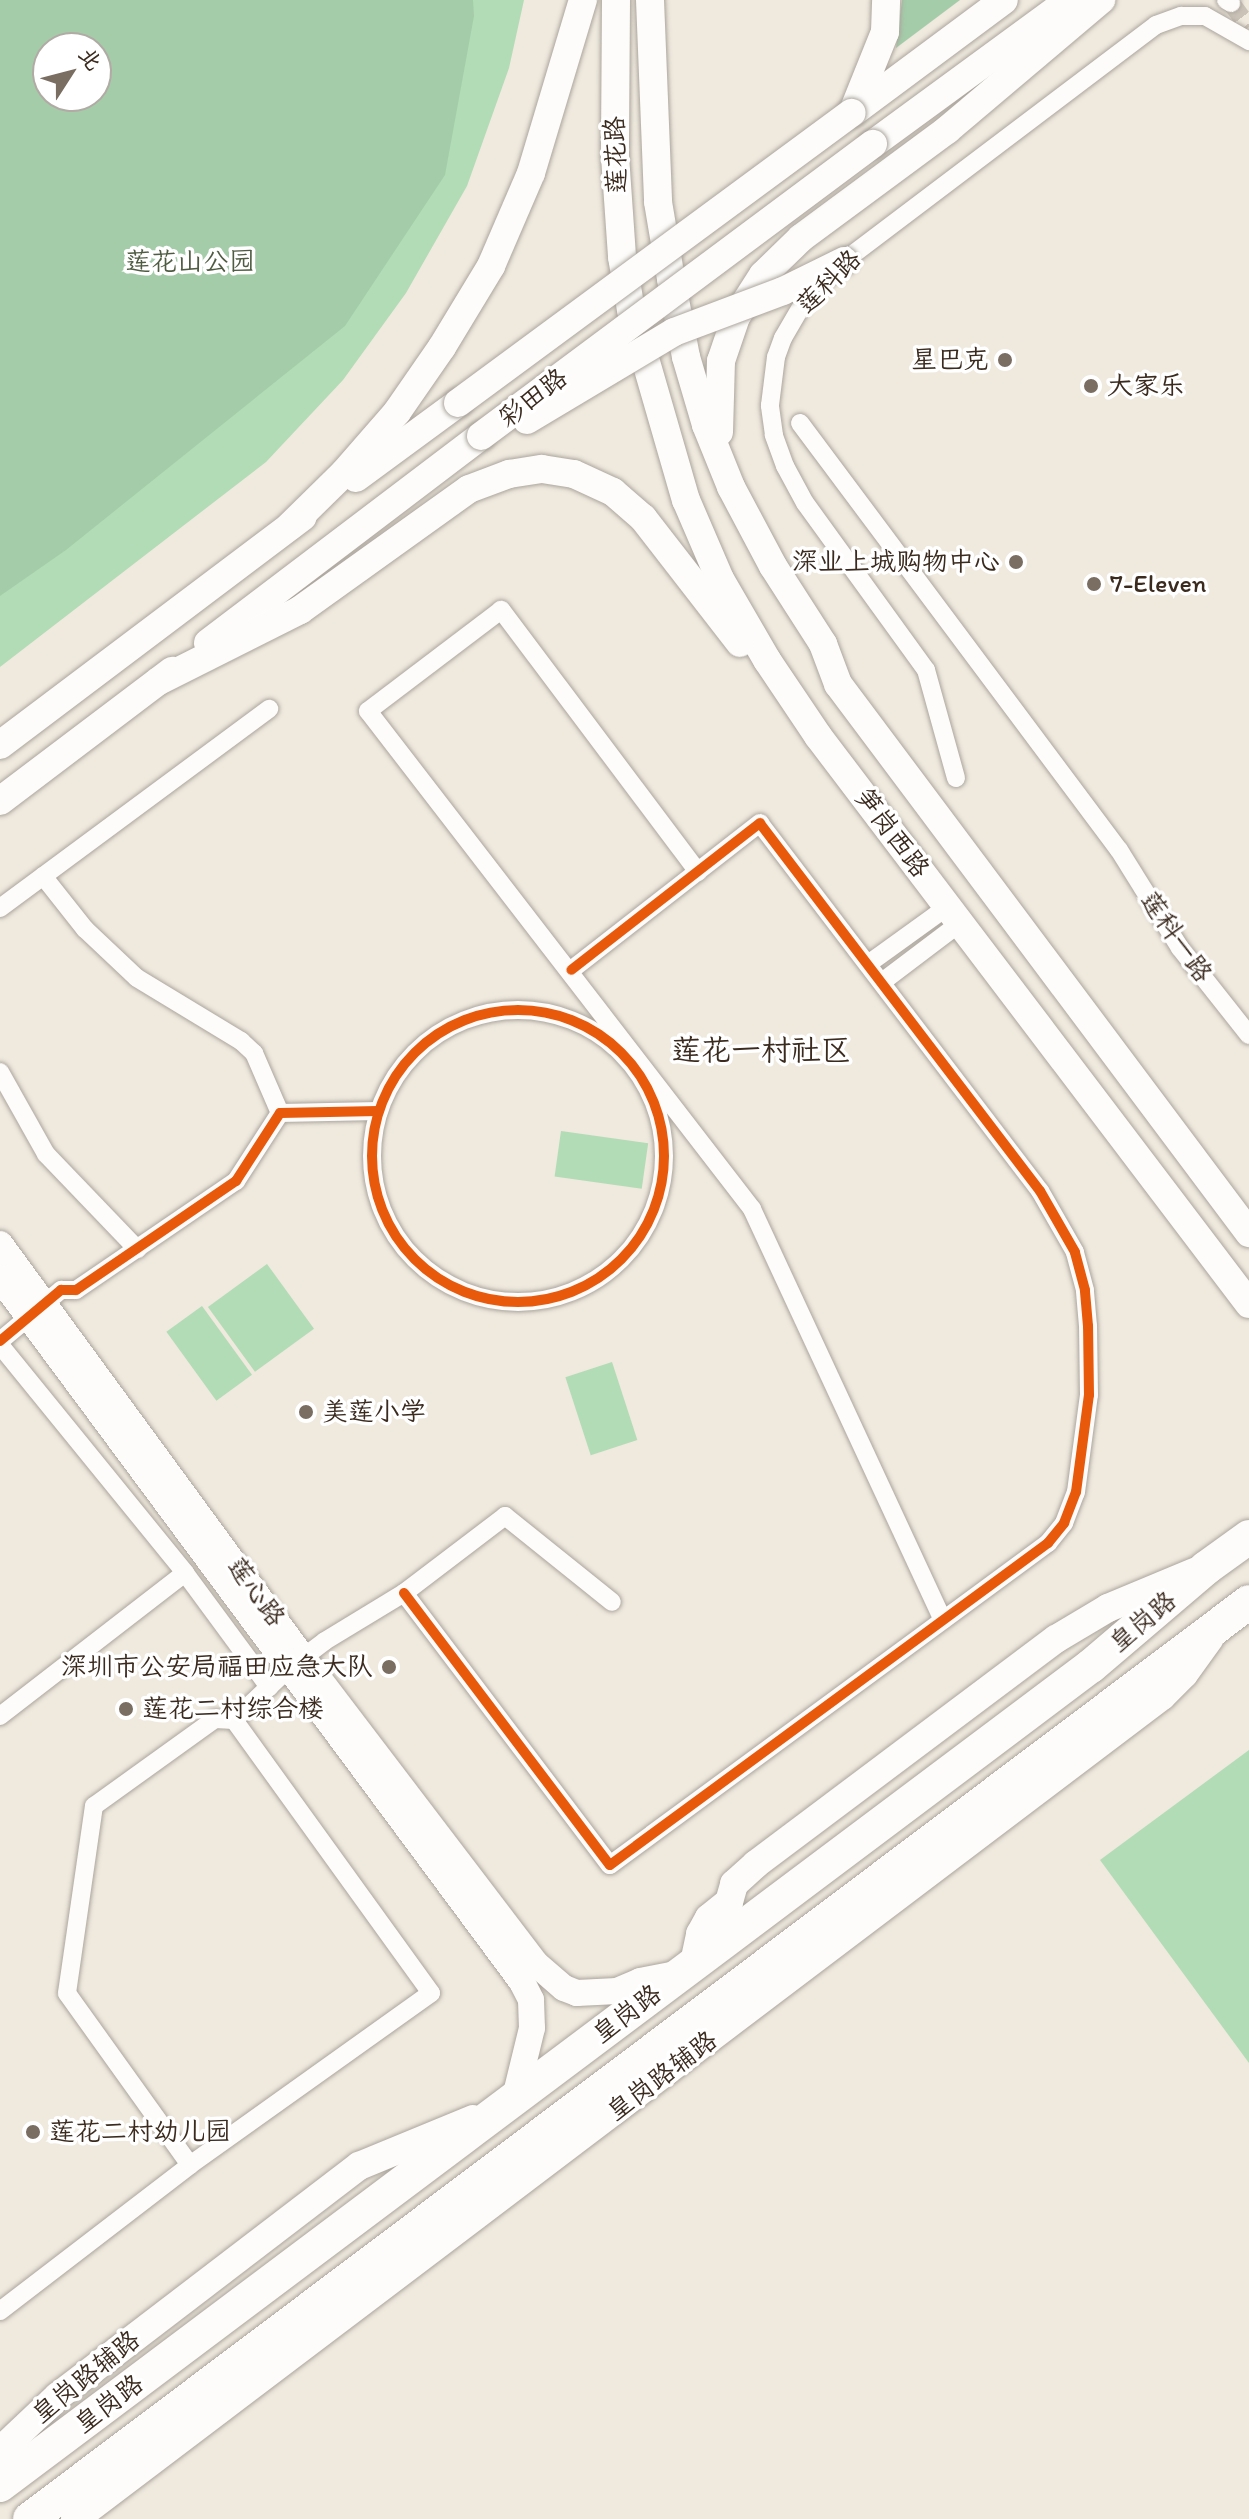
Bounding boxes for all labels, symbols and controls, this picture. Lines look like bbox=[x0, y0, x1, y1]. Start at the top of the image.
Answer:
north arrow bbox=[32, 32, 112, 112]
text: 北 bbox=[73, 42, 108, 76]
street label: 莲花路 bbox=[599, 115, 633, 195]
street label: 莲科路 bbox=[790, 243, 868, 321]
park label: 莲花山公园 bbox=[125, 246, 255, 278]
place label: 星巴克 bbox=[911, 344, 989, 376]
marker: 星巴克 bbox=[996, 351, 1014, 369]
street label: 彩田路 bbox=[492, 362, 574, 434]
place label: 大家乐 bbox=[1107, 370, 1185, 402]
marker: 大家乐 bbox=[1082, 377, 1100, 395]
place label: 深业上城购物中心 bbox=[792, 546, 1000, 578]
marker: 深业上城购物中心 bbox=[1007, 553, 1025, 571]
place label: 7-Eleven bbox=[1110, 568, 1207, 600]
marker: 7-Eleven bbox=[1085, 575, 1103, 593]
street label: 笋岗西路 bbox=[848, 782, 936, 884]
street label: 莲科一路 bbox=[1133, 885, 1219, 989]
district label: 莲花一村社区 bbox=[671, 1032, 851, 1068]
place label: 美莲小学 bbox=[322, 1396, 426, 1428]
marker: 美莲小学 bbox=[297, 1403, 315, 1421]
street label: 莲心路 bbox=[220, 1551, 292, 1633]
street label: 皇岗路 bbox=[1103, 1585, 1183, 1659]
place label: 深圳市公安局福田应急大队 bbox=[61, 1651, 373, 1683]
marker: 深圳市公安局福田应急大队 bbox=[380, 1658, 398, 1676]
place label: 莲花二村综合楼 bbox=[142, 1693, 324, 1725]
marker: 莲花二村综合楼 bbox=[117, 1700, 135, 1718]
street label: 皇岗路 bbox=[586, 1978, 668, 2050]
street label: 皇岗路辅路 bbox=[601, 2024, 723, 2128]
place label: 莲花二村幼儿园 bbox=[49, 2116, 231, 2148]
marker: 莲花二村幼儿园 bbox=[24, 2123, 42, 2141]
street label: 皇岗路辅路 bbox=[26, 2324, 146, 2430]
street label: 皇岗路 bbox=[68, 2368, 150, 2440]

